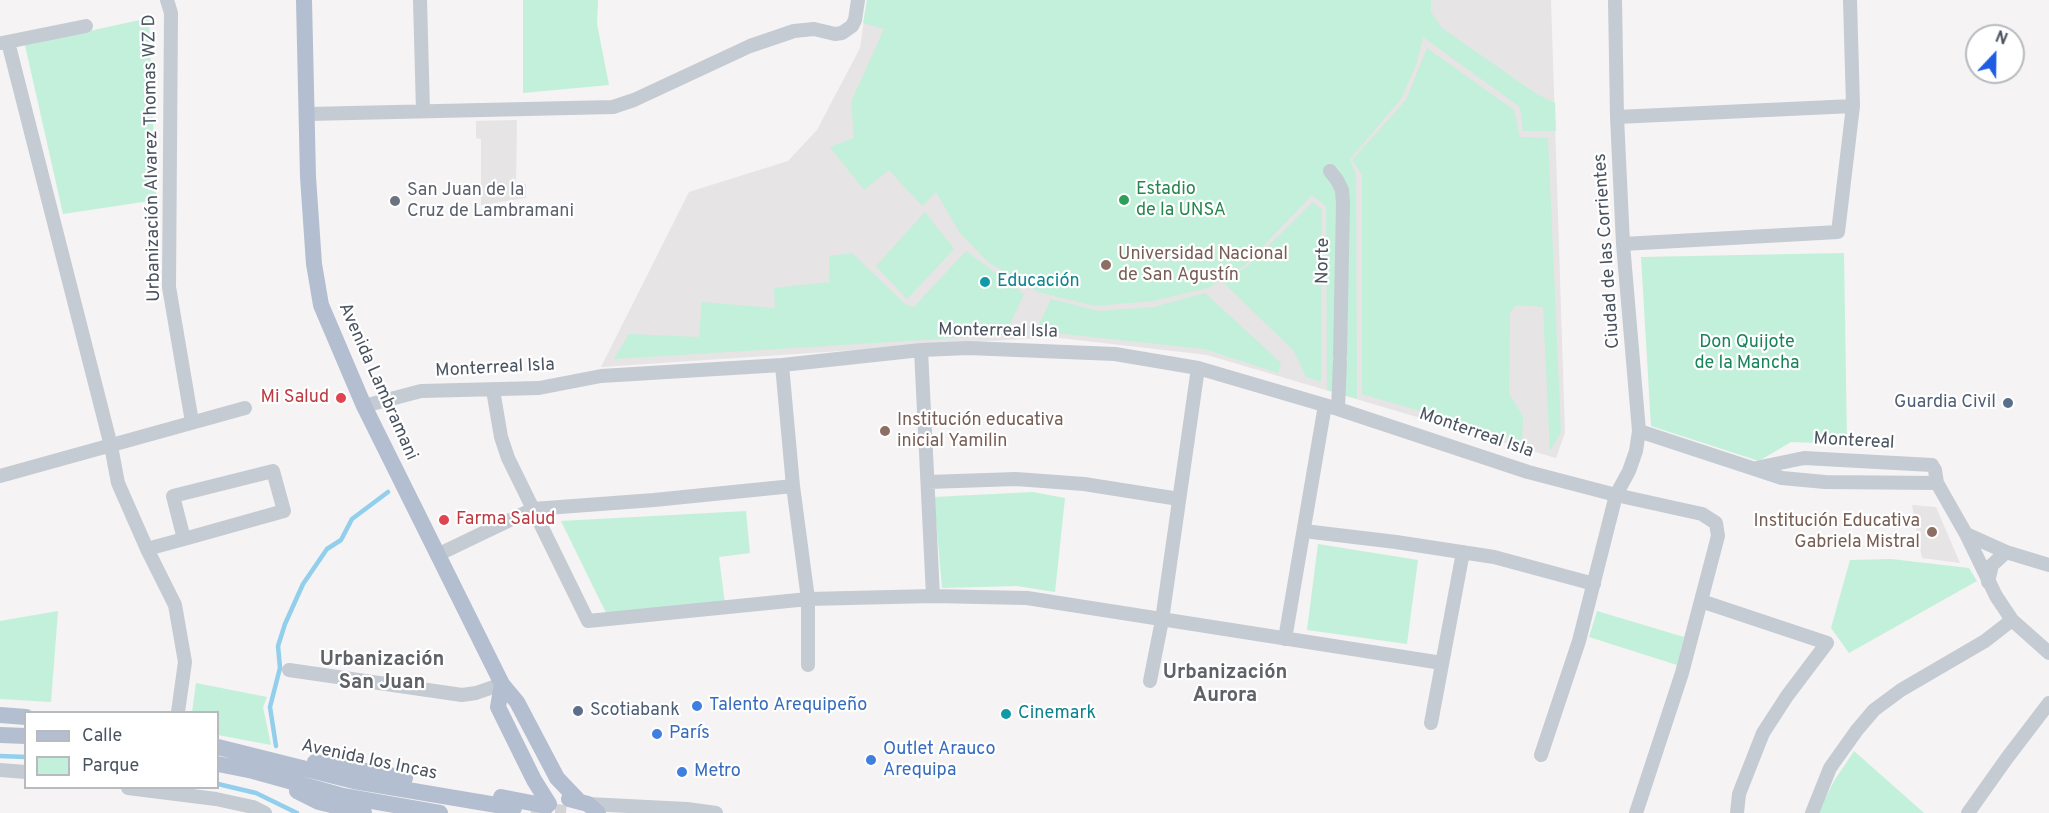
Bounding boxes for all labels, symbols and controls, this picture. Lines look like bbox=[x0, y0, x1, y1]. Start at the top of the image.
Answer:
street label: Urbanización Alvarez Thomas WZ D bbox=[140, 14, 166, 302]
north arrow bbox=[1965, 24, 2025, 84]
text: N bbox=[1992, 28, 2010, 51]
street label: Ciudad de las Corrientes bbox=[1590, 153, 1626, 349]
place label: Estadio de la UNSA bbox=[1136, 179, 1226, 222]
place label: San Juan de la Cruz de Lambramani bbox=[407, 180, 574, 222]
marker: Estadio de la UNSA bbox=[1117, 193, 1131, 207]
marker: San Juan de la Cruz de Lambramani bbox=[388, 194, 402, 208]
street label: Norte bbox=[1313, 238, 1335, 284]
place label: Universidad Nacional de San Agustín bbox=[1118, 244, 1288, 286]
marker: Universidad Nacional de San Agustín bbox=[1099, 258, 1113, 272]
place label: Educación bbox=[997, 271, 1080, 293]
marker: Educación bbox=[978, 275, 992, 289]
street label: Avenida Lambramani bbox=[333, 300, 421, 464]
street label: Monterreal Isla bbox=[938, 320, 1058, 344]
park label: Don Quijote de la Mancha bbox=[1694, 332, 1800, 374]
street label: Monterreal Isla bbox=[435, 355, 555, 383]
place label: Mi Salud bbox=[261, 387, 329, 409]
marker: Mi Salud bbox=[334, 391, 348, 405]
place label: Guardia Civil bbox=[1894, 392, 1996, 414]
marker: Guardia Civil bbox=[2001, 396, 2015, 410]
street label: Monterreal Isla bbox=[1416, 404, 1536, 464]
place label: Institución educativa inicial Yamilin bbox=[897, 410, 1063, 452]
marker: Institución educativa inicial Yamilin bbox=[878, 424, 892, 438]
street label: Montereal bbox=[1813, 429, 1895, 455]
place label: Farma Salud bbox=[456, 509, 555, 531]
place label: Institución Educativa Gabriela Mistral bbox=[1753, 511, 1920, 554]
marker: Farma Salud bbox=[437, 513, 451, 527]
marker: Institución Educativa Gabriela Mistral bbox=[1925, 525, 1939, 539]
district label: Urbanización San Juan bbox=[320, 649, 444, 696]
district label: Urbanización Aurora bbox=[1163, 662, 1287, 709]
place label: Talento Arequipeño bbox=[709, 695, 867, 717]
marker: Talento Arequipeño bbox=[690, 699, 704, 713]
place label: Scotiabank bbox=[590, 700, 680, 722]
place label: Cinemark bbox=[1018, 703, 1096, 725]
marker: Scotiabank bbox=[571, 704, 585, 718]
marker: Cinemark bbox=[999, 707, 1013, 721]
legend bbox=[24, 711, 219, 789]
place label: París bbox=[669, 723, 710, 745]
text: Calle bbox=[82, 725, 122, 748]
marker: París bbox=[650, 727, 664, 741]
street label: Avenida los Incas bbox=[299, 736, 439, 786]
place label: Outlet Arauco Arequipa bbox=[883, 739, 996, 782]
marker: Outlet Arauco Arequipa bbox=[864, 753, 878, 767]
text: Parque bbox=[82, 755, 139, 778]
place label: Metro bbox=[694, 761, 741, 783]
marker: Metro bbox=[675, 765, 689, 779]

